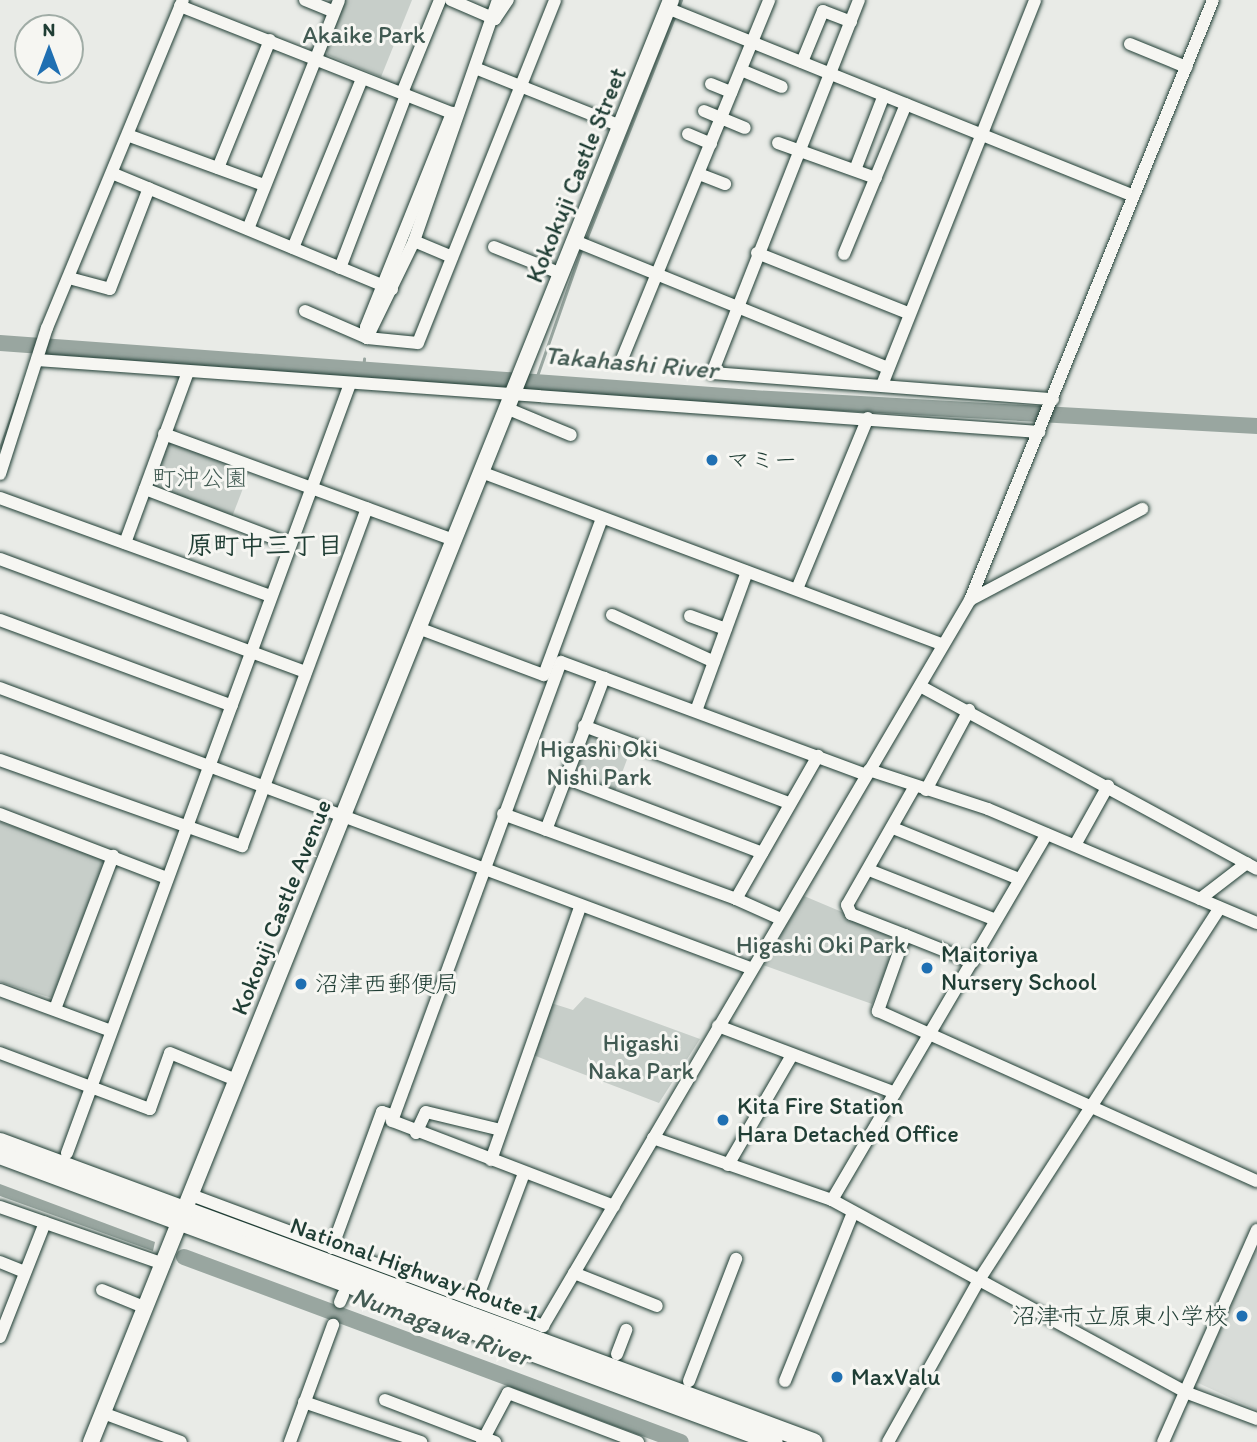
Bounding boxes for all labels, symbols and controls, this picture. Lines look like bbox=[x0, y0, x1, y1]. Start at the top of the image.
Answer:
north arrow bbox=[14, 14, 84, 84]
text: N bbox=[43, 18, 55, 41]
park label: Akaike Park bbox=[303, 21, 425, 49]
street label: Kokokuji Castle Street bbox=[520, 63, 632, 287]
water label: Takahashi River bbox=[543, 340, 719, 386]
place label: マミー bbox=[726, 446, 798, 474]
marker: マミー bbox=[704, 452, 720, 468]
park label: 町沖公園 bbox=[152, 464, 248, 492]
district label: 原町中三丁目 bbox=[187, 530, 343, 562]
park label: Higashi Oki Nishi Park bbox=[540, 735, 658, 791]
street label: Kokouji Castle Avenue bbox=[225, 795, 337, 1019]
park label: Higashi Oki Park bbox=[736, 931, 906, 959]
place label: Maitoriya Nursery School bbox=[941, 940, 1097, 996]
marker: Maitoriya Nursery School bbox=[919, 960, 935, 976]
place label: 沼津西郵便局 bbox=[315, 970, 459, 998]
marker: 沼津西郵便局 bbox=[293, 976, 309, 992]
park label: Higashi Naka Park bbox=[588, 1029, 694, 1085]
place label: Kita Fire Station Hara Detached Office bbox=[737, 1092, 959, 1148]
marker: Kita Fire Station Hara Detached Office bbox=[715, 1112, 731, 1128]
street label: National Highway Route 1 bbox=[287, 1211, 543, 1327]
water label: Numagawa River bbox=[348, 1280, 534, 1374]
place label: 沼津市立原東小学校 bbox=[1012, 1302, 1228, 1330]
marker: 沼津市立原東小学校 bbox=[1234, 1308, 1250, 1324]
place label: MaxValu bbox=[851, 1363, 940, 1391]
marker: MaxValu bbox=[829, 1369, 845, 1385]

